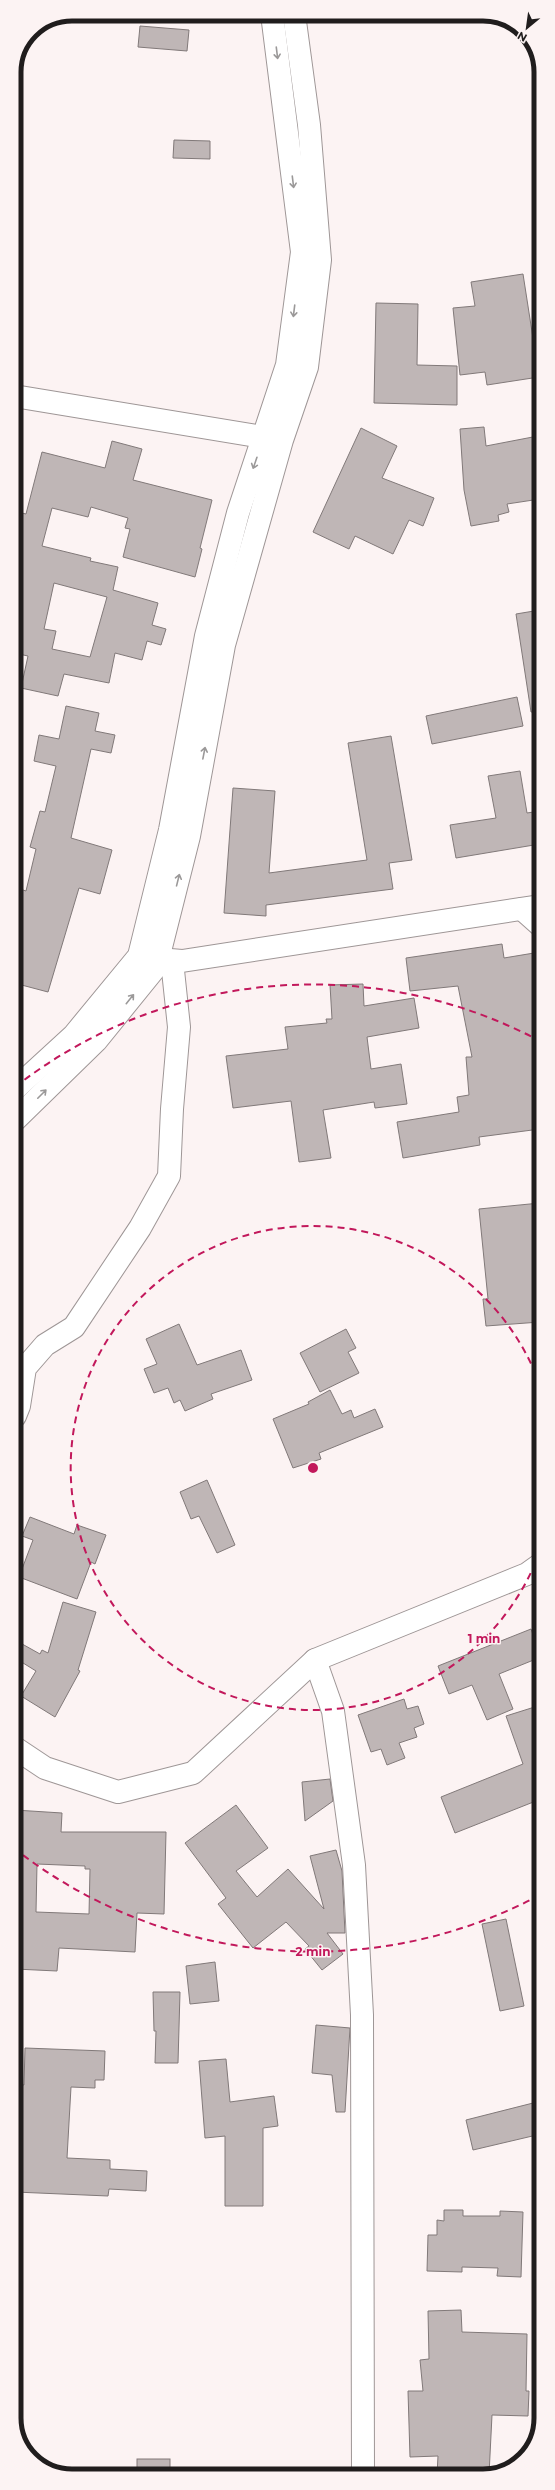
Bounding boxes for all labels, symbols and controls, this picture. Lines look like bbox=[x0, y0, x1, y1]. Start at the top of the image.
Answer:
north arrow bbox=[507, 8, 547, 48]
text: N bbox=[515, 28, 529, 45]
one-way arrow bbox=[274, 46, 281, 59]
one-way arrow bbox=[290, 175, 297, 188]
one-way arrow bbox=[290, 304, 298, 317]
one-way arrow bbox=[250, 457, 258, 469]
one-way arrow bbox=[200, 747, 208, 760]
one-way arrow bbox=[174, 874, 182, 887]
one-way arrow bbox=[126, 993, 135, 1004]
one-way arrow bbox=[37, 1089, 47, 1099]
centre of rings bbox=[306, 1461, 320, 1475]
text: 1 min bbox=[468, 1631, 500, 1646]
text: 2 min bbox=[296, 1944, 330, 1959]

